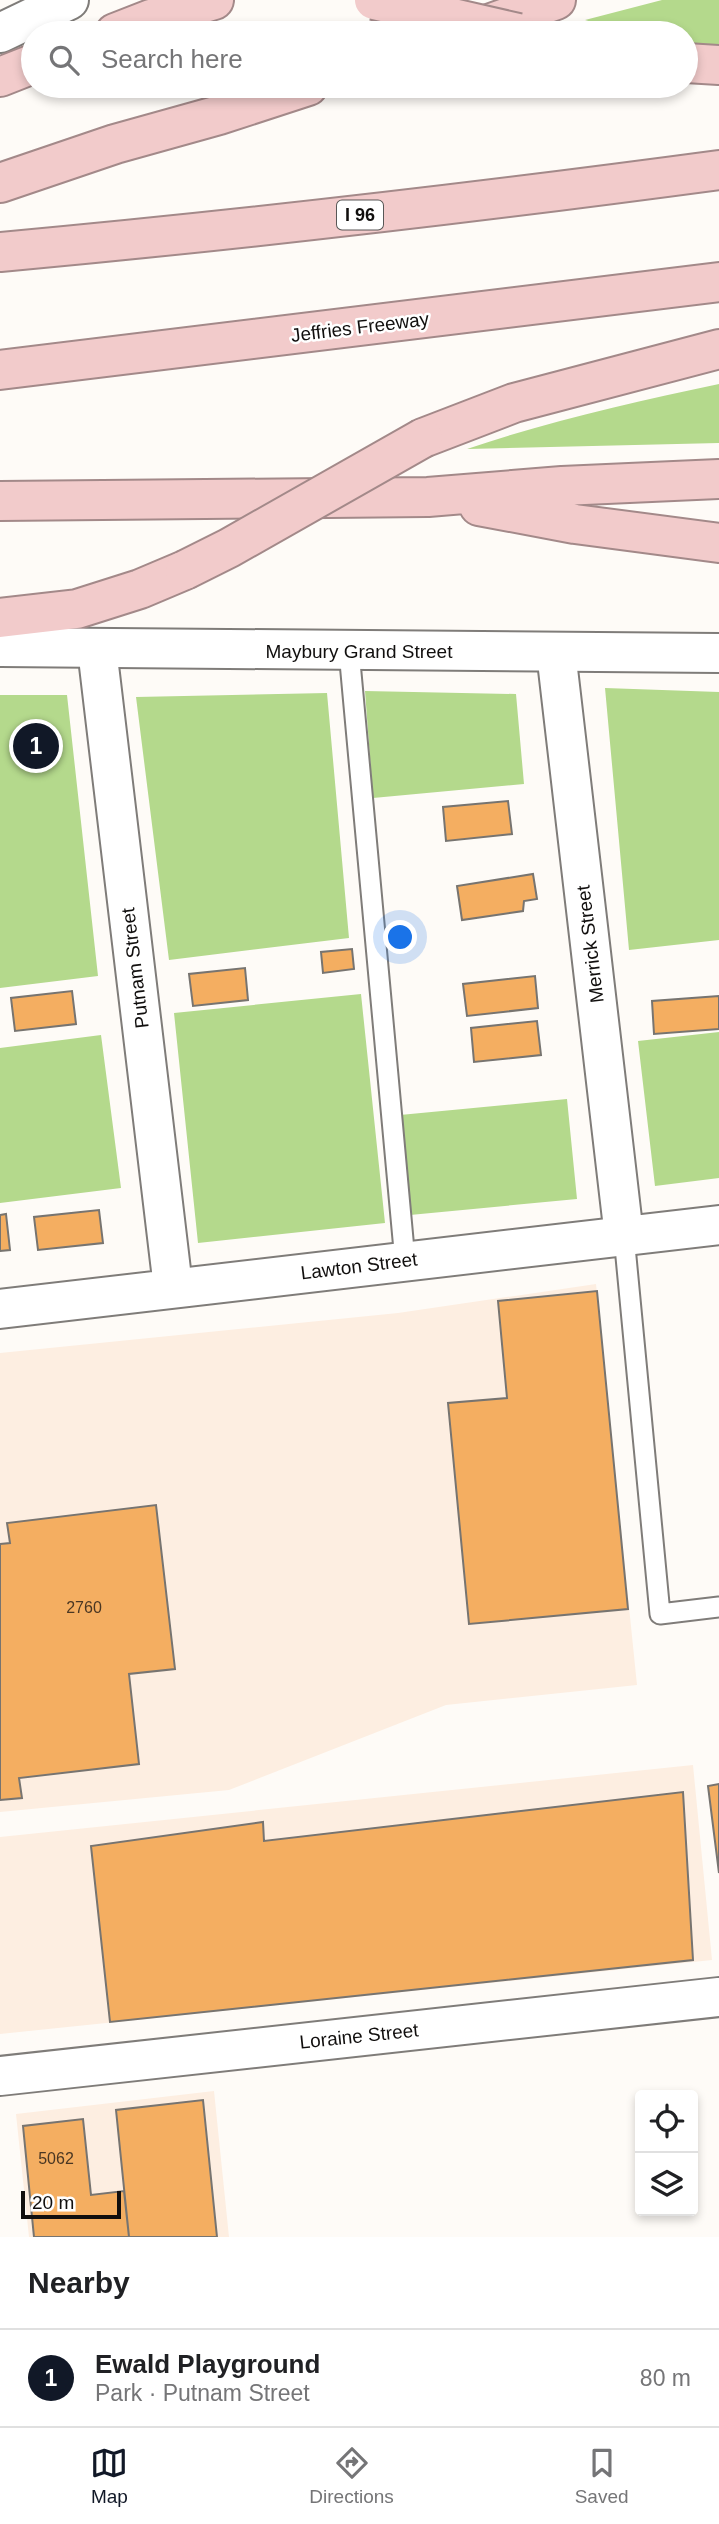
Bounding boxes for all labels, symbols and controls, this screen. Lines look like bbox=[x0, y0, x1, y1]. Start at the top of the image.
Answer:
search box bbox=[21, 21, 698, 98]
icon: search bbox=[45, 41, 83, 79]
text: Search here bbox=[101, 44, 243, 74]
road number: I 96 bbox=[337, 200, 383, 230]
street label: Jeffries Freeway bbox=[290, 308, 431, 346]
street label: Maybury Grand Street bbox=[266, 641, 453, 662]
pin: 1 bbox=[13, 720, 59, 772]
street label: Merrick Street bbox=[572, 883, 608, 1004]
street label: Putnam Street bbox=[117, 906, 153, 1030]
your location bbox=[383, 920, 417, 954]
street label: Lawton Street bbox=[300, 1248, 419, 1284]
house number: 2760 bbox=[66, 1599, 102, 1616]
street label: Loraine Street bbox=[299, 2019, 420, 2053]
map controls bbox=[635, 2090, 698, 2216]
button: locate bbox=[635, 2090, 698, 2153]
house number: 5062 bbox=[38, 2150, 74, 2167]
button: layers bbox=[635, 2153, 698, 2216]
scale bar bbox=[21, 2188, 121, 2220]
text: 20 m bbox=[32, 2192, 74, 2213]
text: Nearby bbox=[28, 2266, 130, 2299]
text: Ewald Playground bbox=[95, 2349, 320, 2379]
text: 1 bbox=[45, 2365, 57, 2391]
text: 80 m bbox=[640, 2365, 691, 2391]
text: Park · Putnam Street bbox=[95, 2380, 310, 2406]
tab: Map bbox=[90, 2444, 128, 2508]
tab: Directions bbox=[309, 2444, 394, 2508]
tab: Saved bbox=[575, 2444, 629, 2508]

